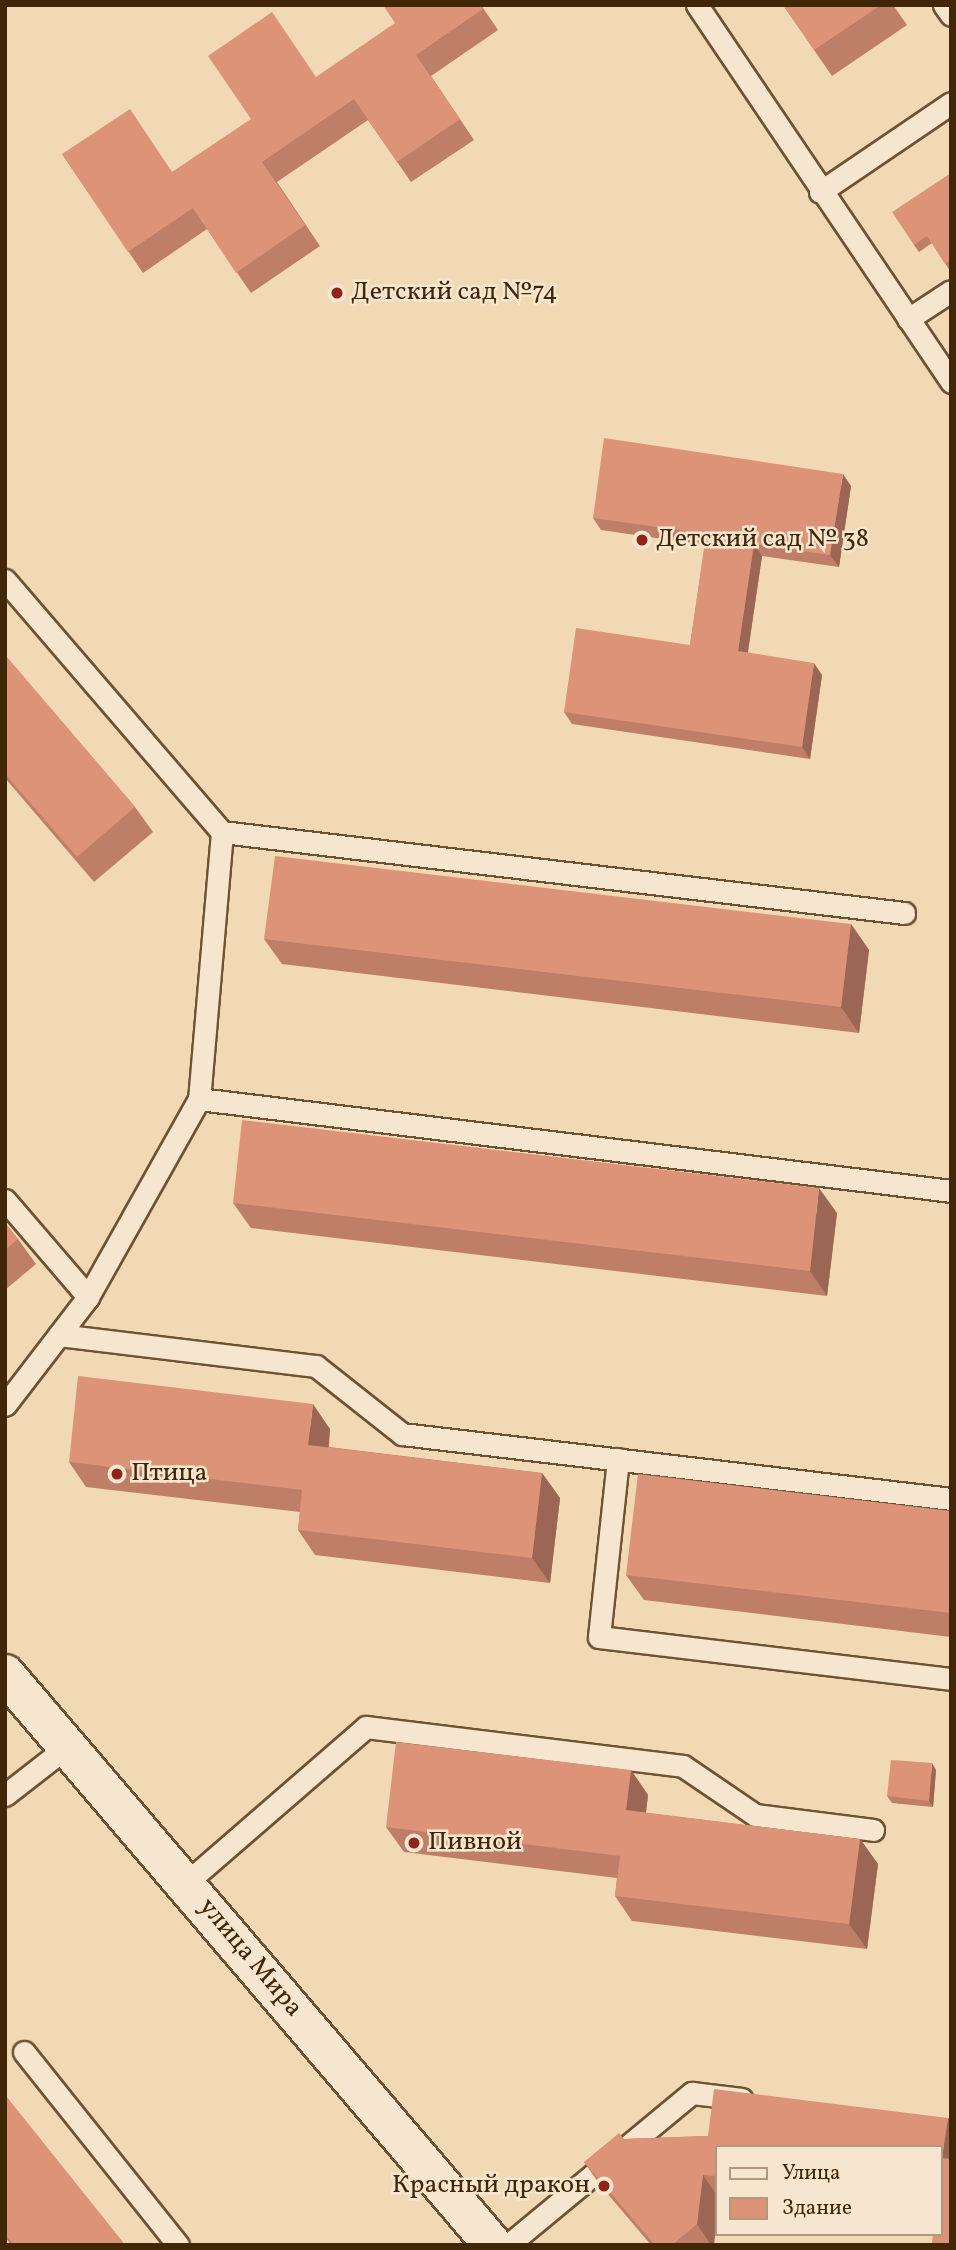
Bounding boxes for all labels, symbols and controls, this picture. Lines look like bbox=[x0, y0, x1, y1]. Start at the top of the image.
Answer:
place label: Детский сад №74 bbox=[351, 277, 558, 309]
marker: Детский сад №74 bbox=[329, 285, 345, 301]
place label: Детский сад № 38 bbox=[656, 524, 869, 556]
marker: Детский сад № 38 bbox=[634, 532, 650, 548]
place label: Птица bbox=[131, 1458, 208, 1490]
marker: Птица bbox=[109, 1466, 125, 1482]
place label: Пивной bbox=[428, 1827, 522, 1859]
marker: Пивной bbox=[406, 1835, 422, 1851]
street label: улица Мира bbox=[191, 1892, 309, 2024]
legend bbox=[715, 2145, 942, 2236]
text: Улица bbox=[782, 2159, 840, 2188]
place label: Красный дракон bbox=[392, 2170, 590, 2202]
marker: Красный дракон bbox=[596, 2178, 612, 2194]
text: Здание bbox=[782, 2194, 852, 2223]

